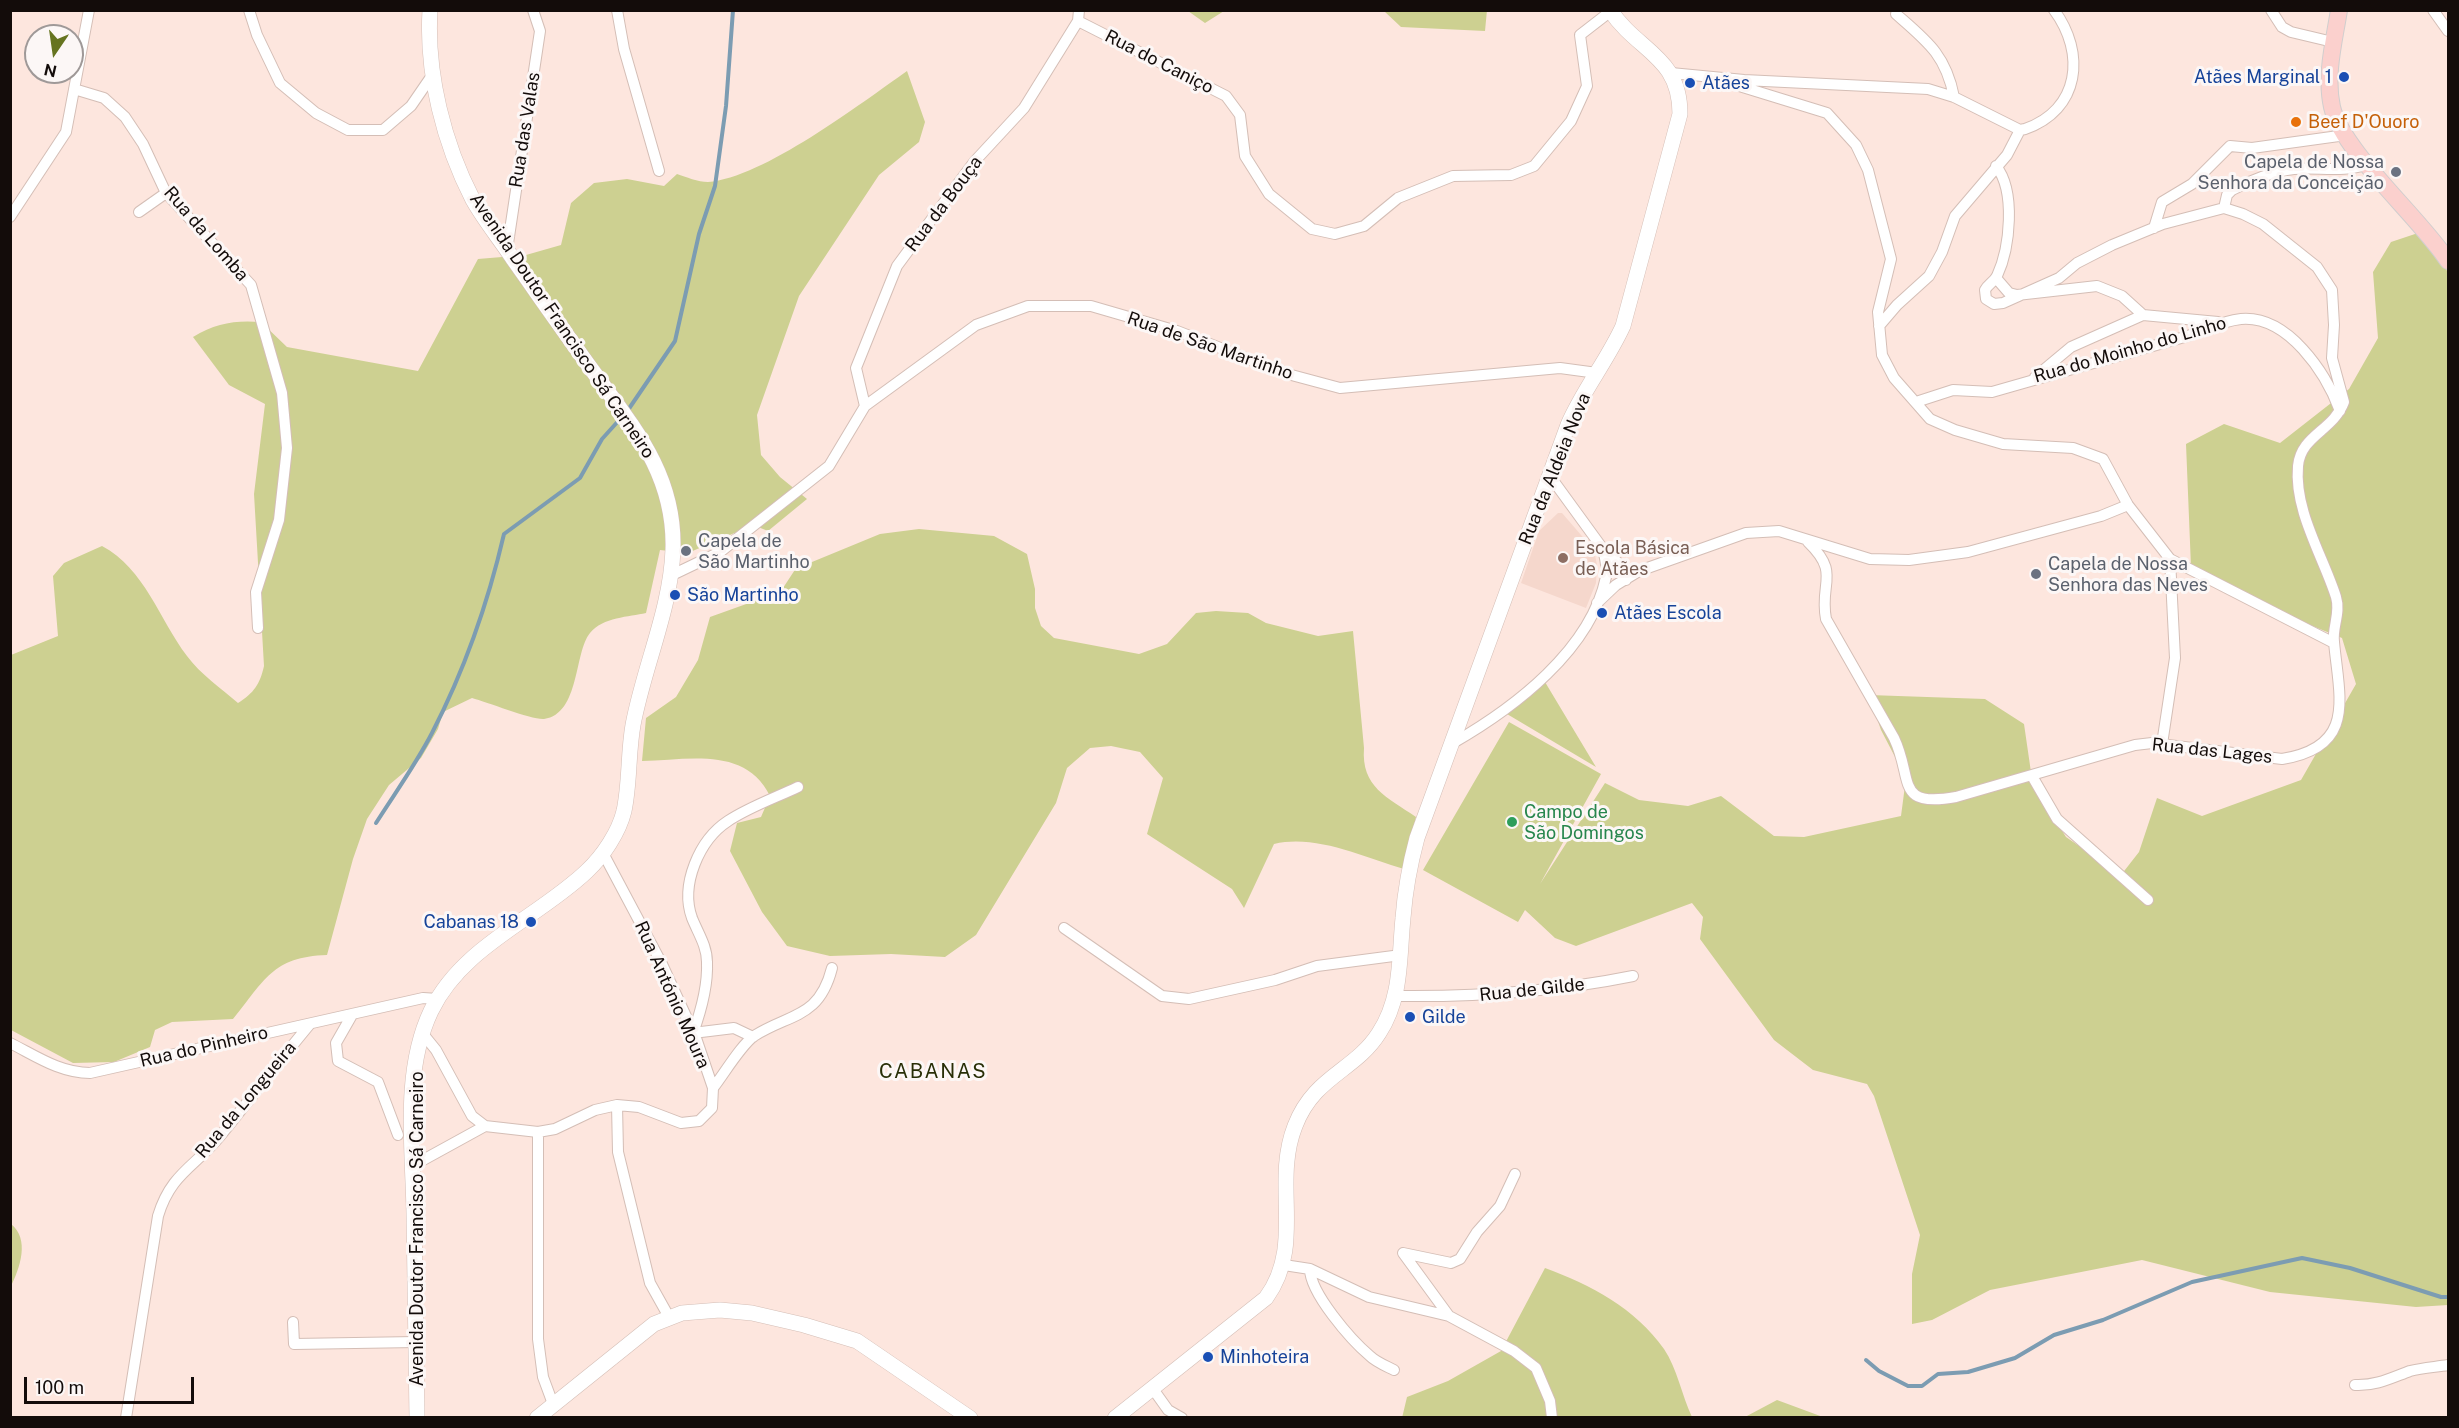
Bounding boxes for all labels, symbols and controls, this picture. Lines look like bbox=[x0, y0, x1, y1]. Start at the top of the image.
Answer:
north arrow bbox=[24, 24, 84, 84]
street label: Rua do Caniço bbox=[1101, 25, 1217, 99]
text: N bbox=[42, 59, 59, 81]
place label: Atães Marginal 1 bbox=[2194, 66, 2332, 88]
marker: Atães Marginal 1 bbox=[2337, 70, 2351, 84]
street label: Rua das Valas bbox=[505, 71, 545, 189]
place label: Atães bbox=[1702, 72, 1750, 94]
marker: Atães bbox=[1683, 76, 1697, 90]
place label: Beef D'Ouoro bbox=[2308, 111, 2420, 133]
marker: Beef D'Ouoro bbox=[2289, 115, 2303, 129]
place label: Capela de Nossa Senhora da Conceição bbox=[2198, 151, 2384, 194]
street label: Rua da Bouça bbox=[901, 152, 987, 256]
marker: Capela de Nossa Senhora da Conceição bbox=[2389, 165, 2403, 179]
street label: Rua da Lomba bbox=[159, 182, 253, 286]
street label: Avenida Doutor Francisco Sá Carneiro bbox=[465, 189, 659, 463]
street label: Rua de São Martinho bbox=[1124, 308, 1296, 384]
street label: Rua do Moinho do Linho bbox=[2031, 312, 2229, 388]
street label: Rua da Aldeia Nova bbox=[1515, 390, 1595, 548]
place label: Capela de São Martinho bbox=[698, 530, 810, 572]
place label: Escola Básica de Atães bbox=[1575, 537, 1690, 580]
marker: Capela de São Martinho bbox=[679, 544, 693, 558]
marker: Escola Básica de Atães bbox=[1556, 551, 1570, 565]
place label: Capela de Nossa Senhora das Neves bbox=[2048, 553, 2208, 596]
marker: Capela de Nossa Senhora das Neves bbox=[2029, 567, 2043, 581]
place label: São Martinho bbox=[687, 584, 799, 606]
marker: São Martinho bbox=[668, 588, 682, 602]
place label: Atães Escola bbox=[1614, 602, 1722, 624]
marker: Atães Escola bbox=[1595, 606, 1609, 620]
street label: Rua das Lages bbox=[2151, 734, 2273, 768]
place label: Campo de São Domingos bbox=[1524, 801, 1644, 844]
marker: Campo de São Domingos bbox=[1505, 815, 1519, 829]
place label: Cabanas 18 bbox=[424, 911, 519, 933]
marker: Cabanas 18 bbox=[524, 915, 538, 929]
street label: Rua António Moura bbox=[630, 918, 714, 1072]
street label: Rua de Gilde bbox=[1478, 974, 1586, 1006]
place label: Gilde bbox=[1422, 1006, 1466, 1028]
marker: Gilde bbox=[1403, 1010, 1417, 1024]
street label: Rua do Pinheiro bbox=[138, 1022, 270, 1072]
street label: Rua da Longueira bbox=[191, 1037, 301, 1163]
district label: CABANAS bbox=[879, 1060, 987, 1084]
street label: Avenida Doutor Francisco Sá Carneiro bbox=[406, 1071, 428, 1387]
place label: Minhoteira bbox=[1220, 1346, 1309, 1368]
marker: Minhoteira bbox=[1201, 1350, 1215, 1364]
scale bar bbox=[27, 1365, 196, 1403]
text: 100 m bbox=[35, 1377, 84, 1398]

